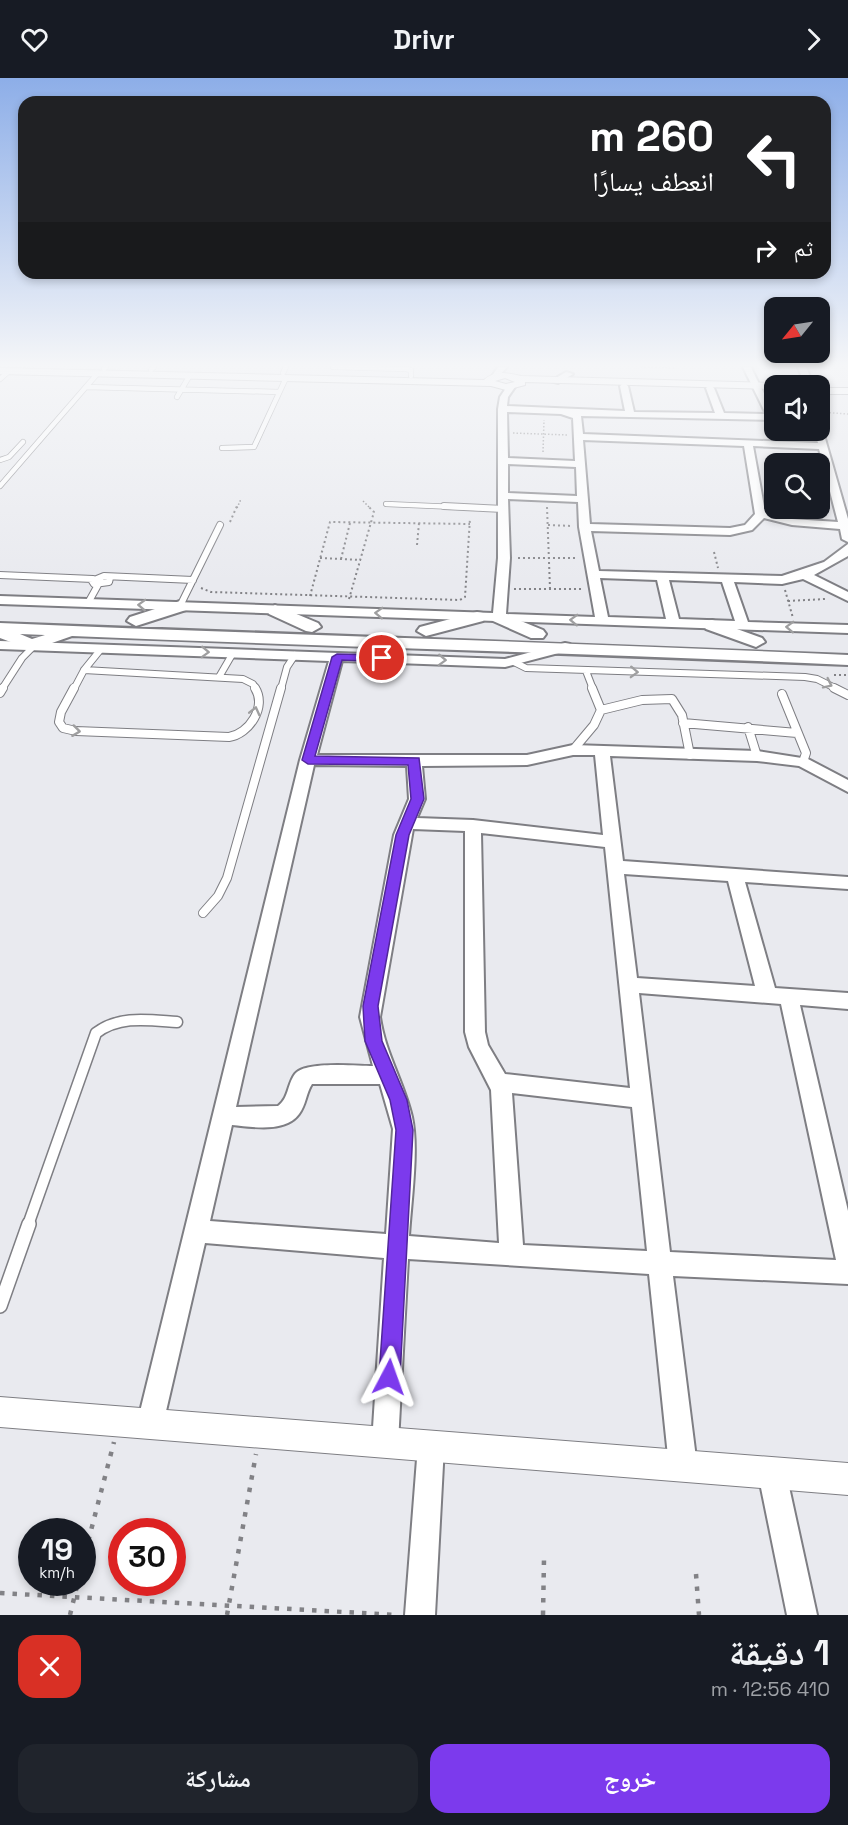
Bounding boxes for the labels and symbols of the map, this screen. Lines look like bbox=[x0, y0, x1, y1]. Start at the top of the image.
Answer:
north arrow bbox=[764, 297, 830, 363]
one-way arrow bbox=[137, 598, 146, 611]
one-way arrow bbox=[374, 607, 383, 620]
one-way arrow bbox=[569, 614, 578, 626]
one-way arrow bbox=[785, 621, 794, 634]
pin bbox=[356, 632, 407, 683]
one-way arrow bbox=[201, 646, 210, 659]
one-way arrow bbox=[438, 654, 447, 667]
one-way arrow bbox=[630, 666, 639, 678]
one-way arrow bbox=[821, 677, 832, 688]
one-way arrow bbox=[247, 706, 260, 716]
one-way arrow bbox=[72, 724, 81, 736]
position arrow bbox=[357, 1345, 421, 1409]
speed limit sign: 30 bbox=[108, 1518, 186, 1596]

